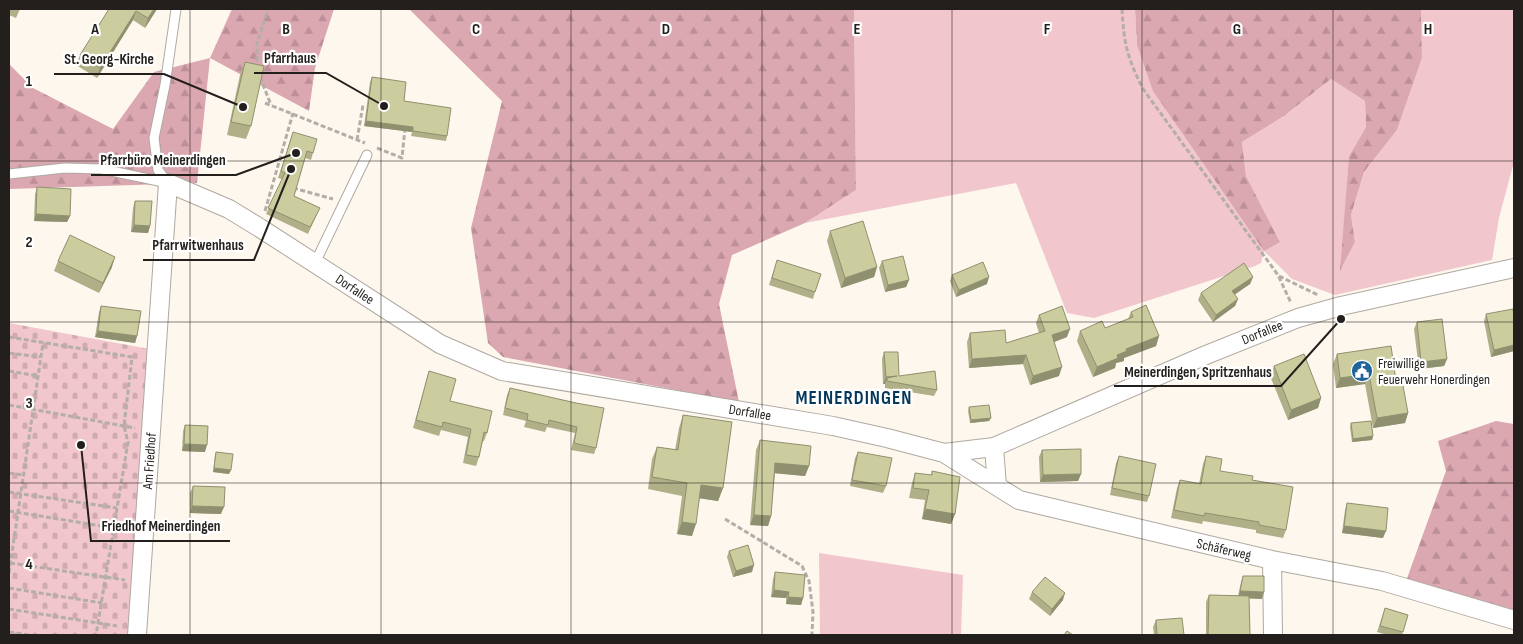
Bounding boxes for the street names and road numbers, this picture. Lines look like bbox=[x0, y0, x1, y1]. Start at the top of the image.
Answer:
street label: Dorfallee bbox=[332, 271, 377, 308]
street label: Dorfallee bbox=[1239, 317, 1285, 348]
street label: Dorfallee bbox=[728, 401, 772, 424]
street label: Am Friedhof bbox=[139, 431, 160, 491]
street label: Schäferweg bbox=[1195, 535, 1253, 564]

